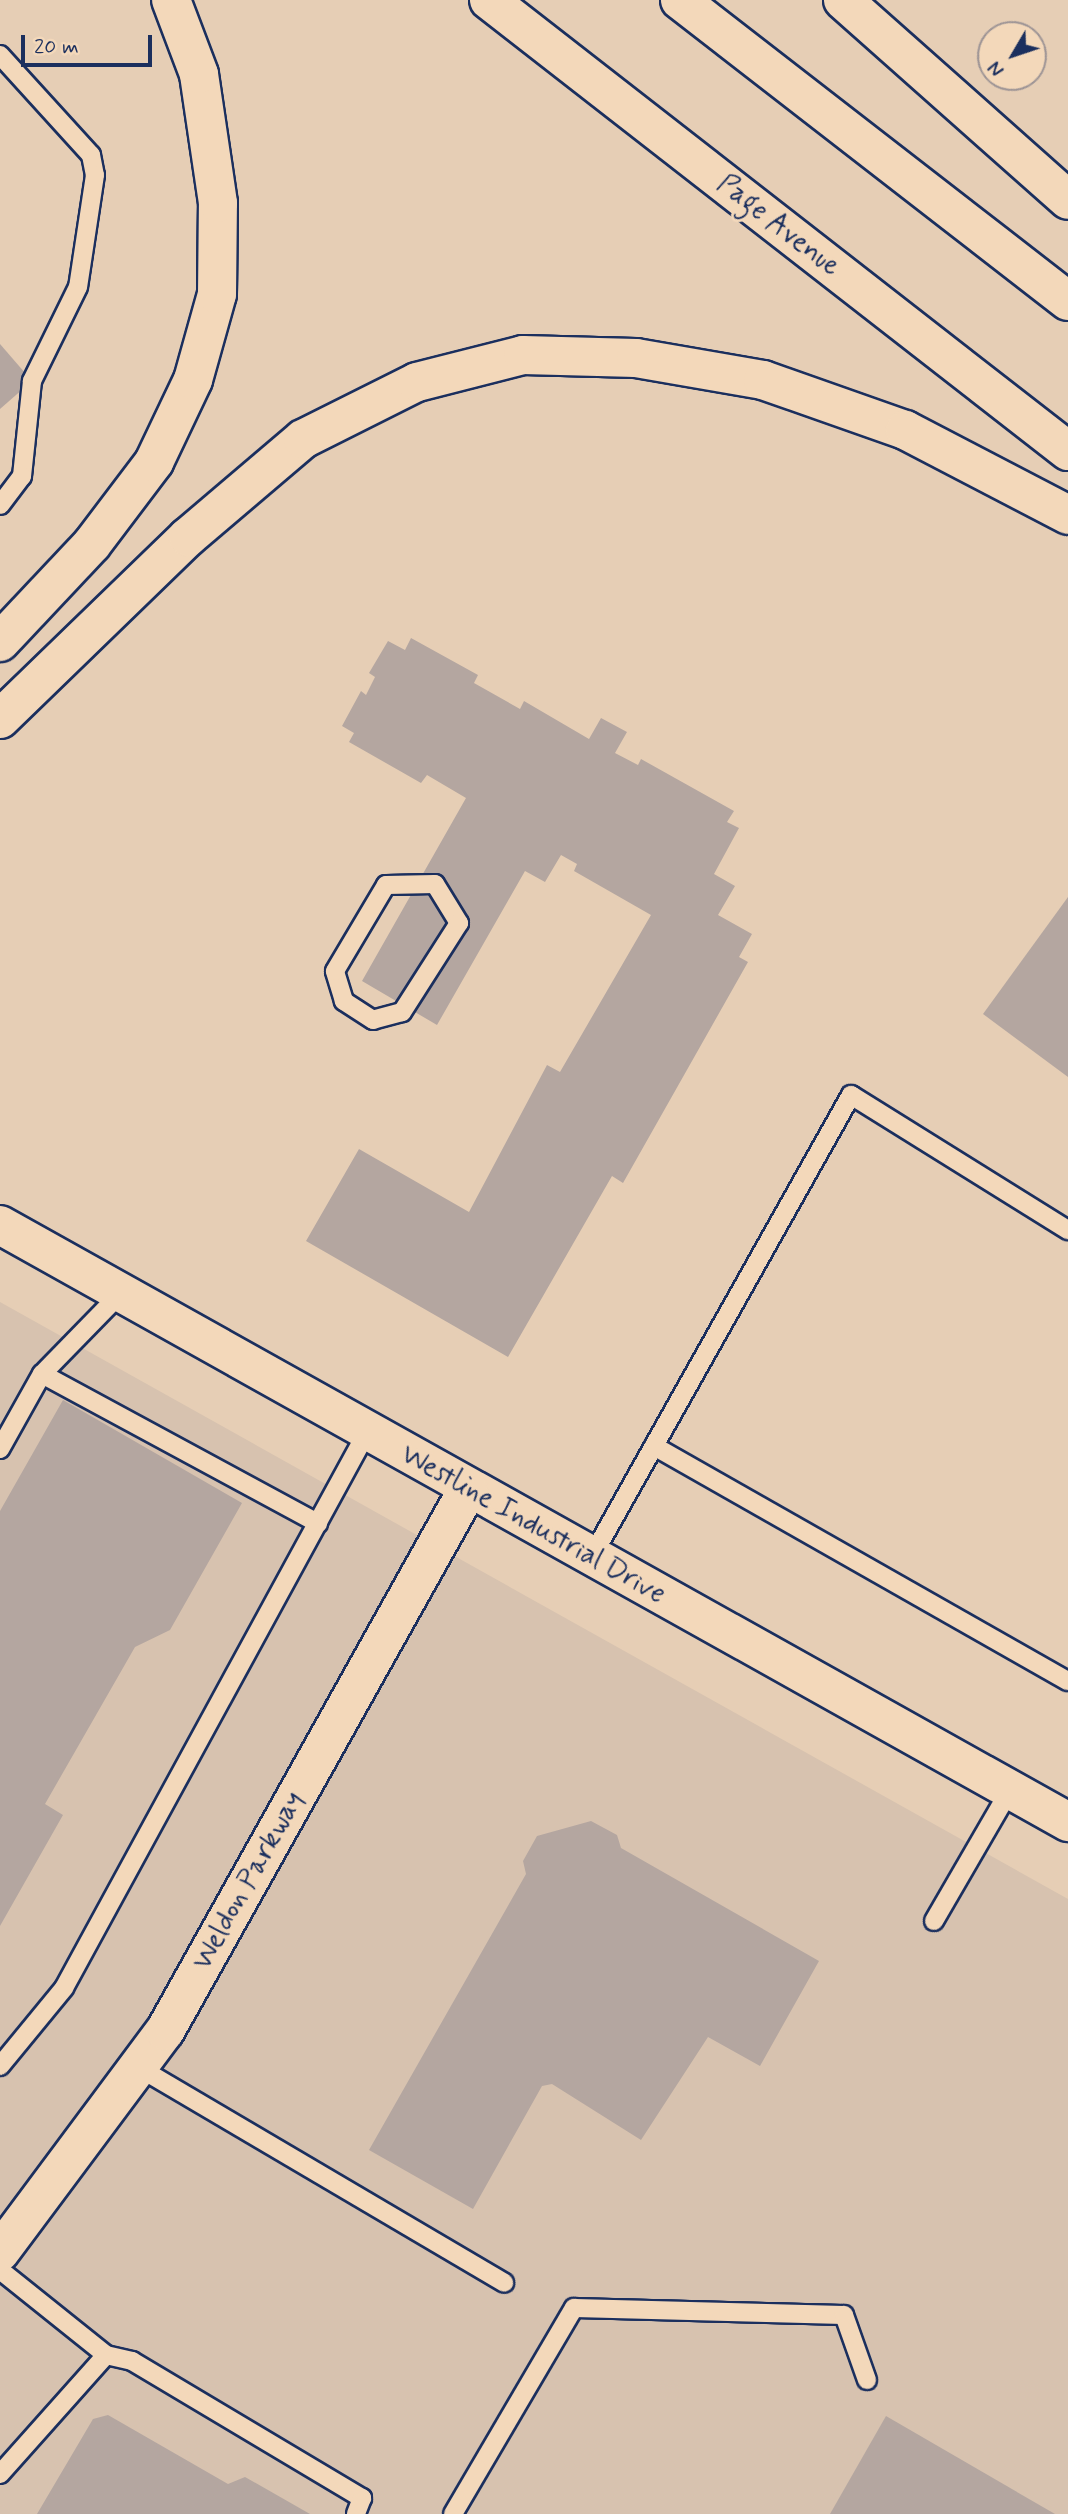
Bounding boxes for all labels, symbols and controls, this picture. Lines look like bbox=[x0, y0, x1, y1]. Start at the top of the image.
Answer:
scale bar bbox=[24, 21, 156, 65]
north arrow bbox=[977, 21, 1047, 91]
text: 20 m bbox=[34, 33, 79, 61]
text: N bbox=[983, 55, 1011, 81]
street label: Page Avenue bbox=[708, 166, 848, 286]
street label: Westline Industrial Drive bbox=[399, 1440, 667, 1610]
street label: Weldon Parkway bbox=[187, 1787, 311, 1975]

